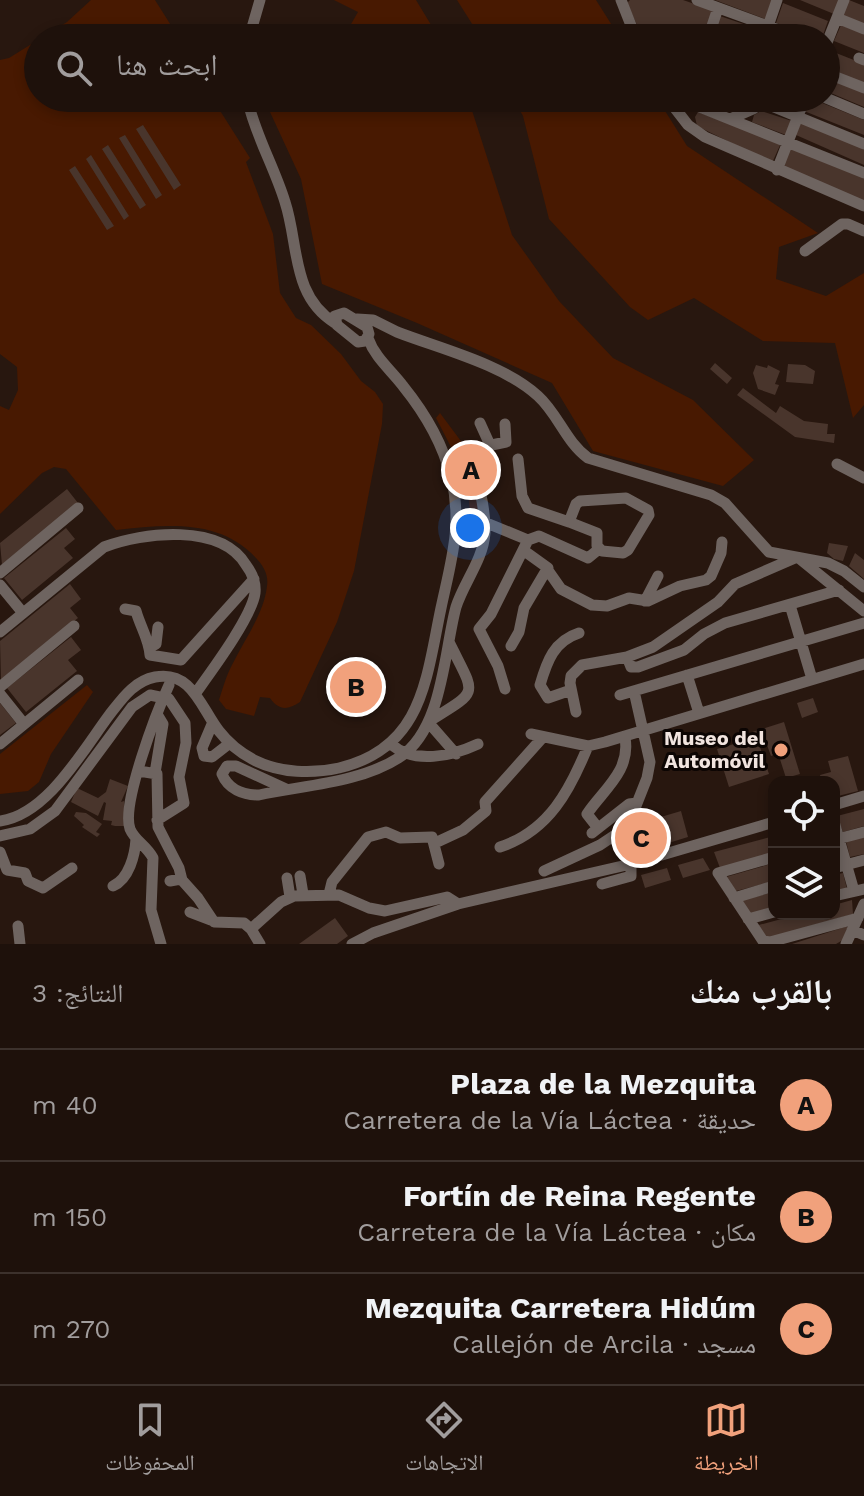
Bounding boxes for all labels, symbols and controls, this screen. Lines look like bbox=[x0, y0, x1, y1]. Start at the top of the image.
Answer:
search box bbox=[24, 24, 840, 112]
icon: search bbox=[52, 46, 96, 90]
text: ابحث هنا bbox=[116, 47, 218, 82]
pin: A bbox=[445, 440, 497, 500]
your location bbox=[450, 508, 490, 548]
pin: B bbox=[330, 657, 382, 717]
place label: Museo del Automóvil bbox=[664, 726, 765, 773]
marker: Museo del Automóvil bbox=[772, 741, 790, 759]
map controls bbox=[768, 776, 840, 920]
button: locate bbox=[768, 776, 840, 848]
pin: C bbox=[615, 808, 667, 868]
button: layers bbox=[768, 848, 840, 920]
text: بالقرب منك bbox=[690, 971, 832, 1011]
text: النتائج: 3 bbox=[32, 978, 123, 1008]
text: Plaza de la Mezquita bbox=[450, 1066, 756, 1101]
text: 40 m bbox=[32, 1090, 98, 1120]
text: A bbox=[797, 1090, 815, 1120]
text: حديقة · Carretera de la Vía Láctea bbox=[343, 1105, 756, 1135]
text: Fortín de Reina Regente bbox=[403, 1178, 756, 1213]
text: 150 m bbox=[32, 1202, 107, 1232]
text: B bbox=[797, 1202, 815, 1232]
text: مكان · Carretera de la Vía Láctea bbox=[357, 1217, 756, 1247]
text: Mezquita Carretera Hidúm bbox=[365, 1290, 756, 1325]
text: 270 m bbox=[32, 1314, 111, 1344]
text: C bbox=[797, 1314, 815, 1344]
text: مسجد · Callejón de Arcila bbox=[452, 1329, 756, 1359]
tab: المحفوظات bbox=[105, 1398, 195, 1484]
tab: الاتجاهات bbox=[405, 1398, 483, 1484]
tab: الخريطة bbox=[694, 1398, 759, 1484]

